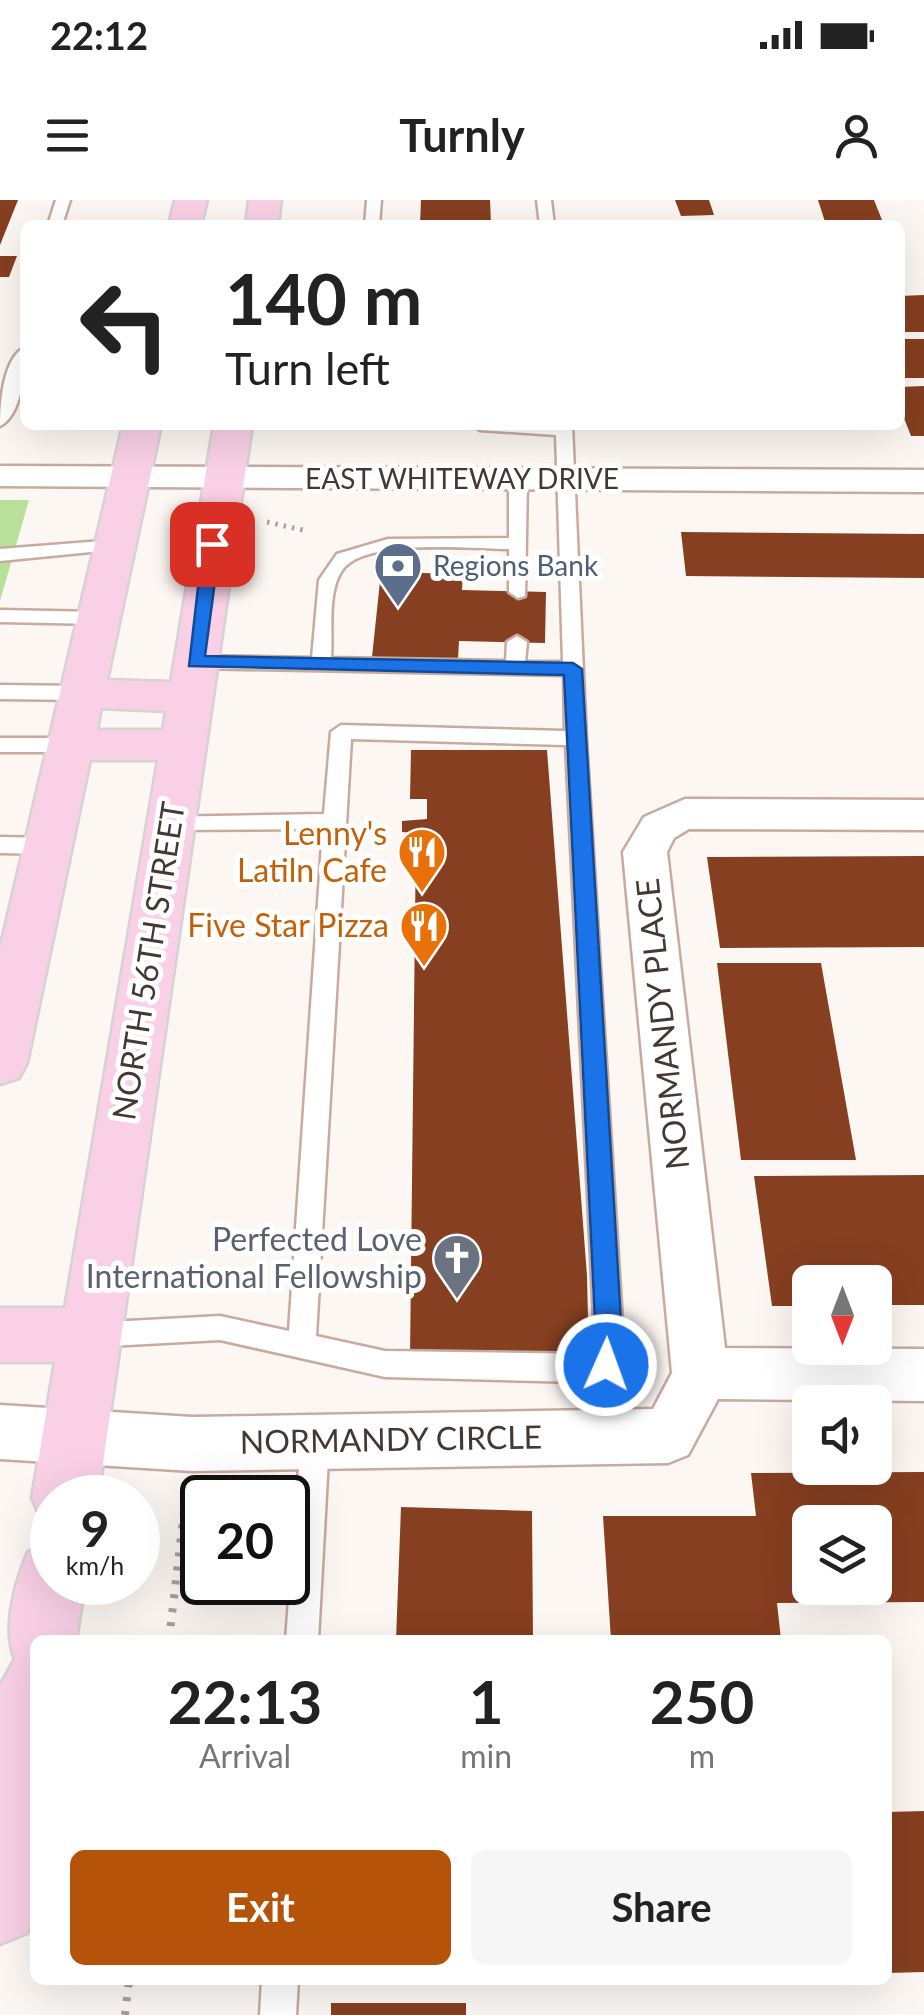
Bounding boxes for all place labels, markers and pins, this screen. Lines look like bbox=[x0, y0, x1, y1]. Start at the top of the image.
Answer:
pin bbox=[170, 502, 255, 587]
bank icon: Regions Bank bbox=[372, 540, 424, 608]
place label: Regions Bank bbox=[433, 548, 599, 582]
place label: Lenny's Latiln Cafe bbox=[237, 813, 387, 889]
restaurant icon: Lenny's Latiln Cafe bbox=[396, 826, 448, 894]
restaurant icon: Five Star Pizza bbox=[398, 900, 450, 968]
place label: Five Star Pizza bbox=[187, 905, 389, 944]
place label: Perfected Love International Fellowship bbox=[86, 1219, 422, 1295]
church icon: Perfected Love International Fellowship bbox=[431, 1232, 483, 1300]

